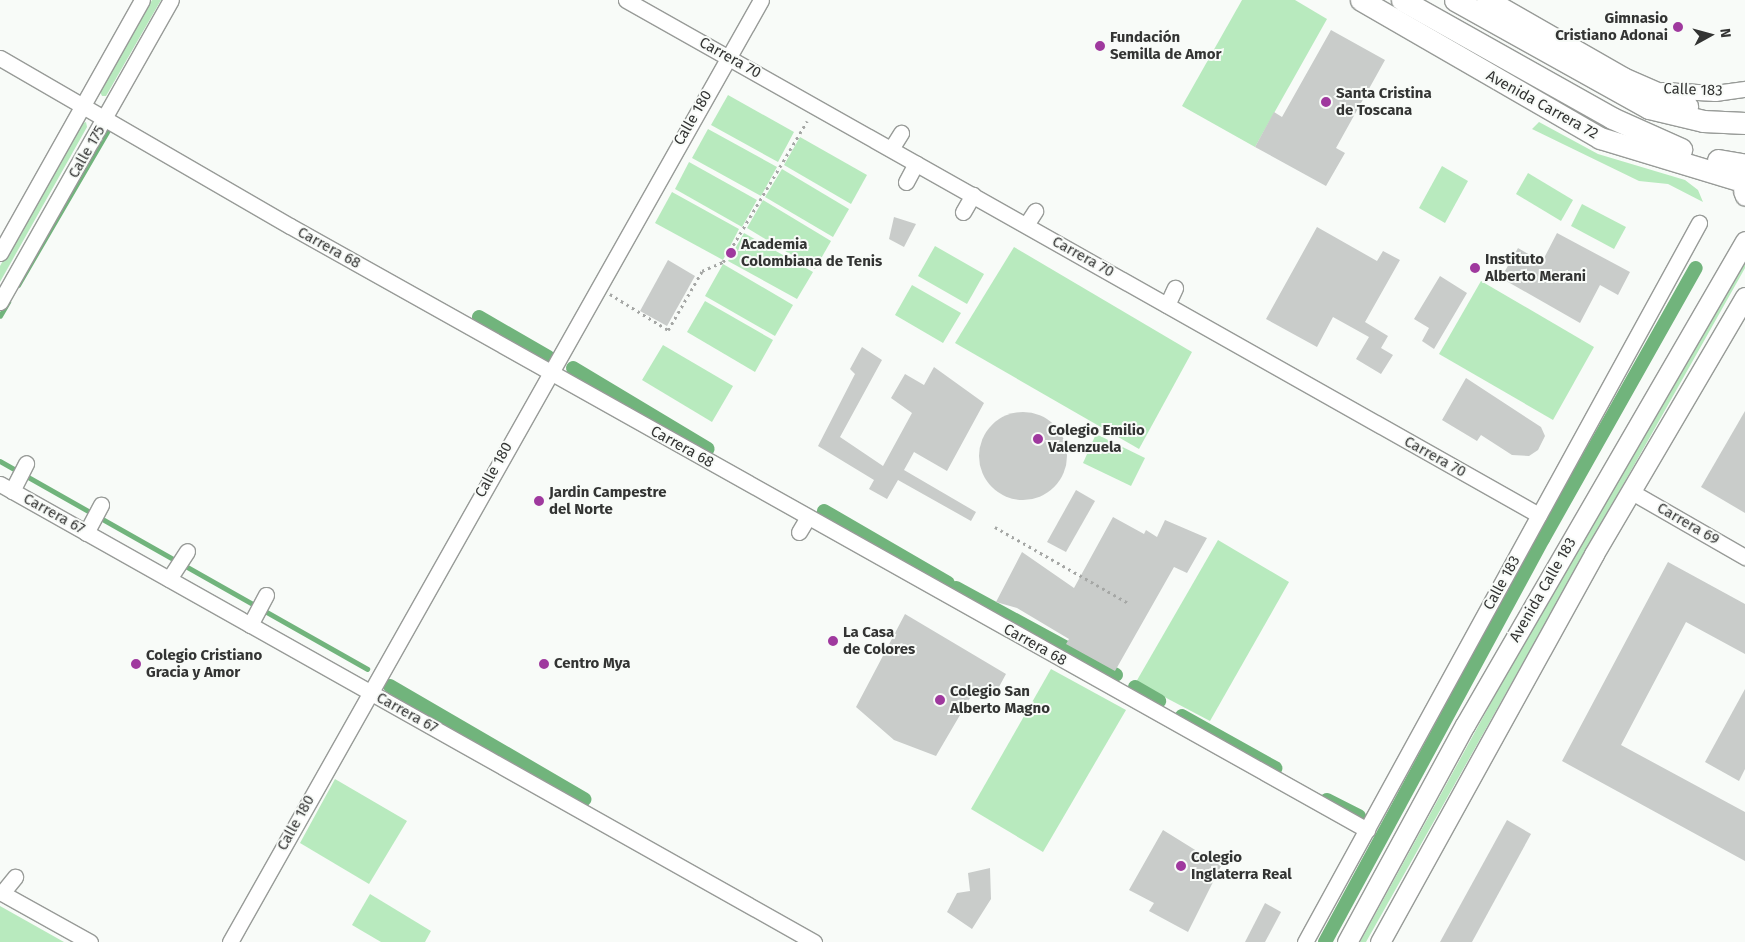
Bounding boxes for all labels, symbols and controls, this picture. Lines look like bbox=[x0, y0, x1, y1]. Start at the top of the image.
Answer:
place label: Gimnasio Cristiano Adonai bbox=[1555, 9, 1668, 44]
north arrow bbox=[1685, 10, 1735, 60]
marker: Gimnasio Cristiano Adonai bbox=[1672, 21, 1684, 33]
text: N bbox=[1716, 27, 1734, 39]
place label: Fundación Semilla de Amor bbox=[1110, 28, 1222, 63]
street label: Carrera 70 bbox=[696, 34, 764, 82]
marker: Fundación Semilla de Amor bbox=[1094, 40, 1106, 52]
street label: Avenida Carrera 72 bbox=[1483, 67, 1601, 143]
street label: Calle 183 bbox=[1663, 80, 1723, 100]
place label: Santa Cristina de Toscana bbox=[1336, 84, 1432, 119]
street label: Calle 180 bbox=[670, 87, 716, 149]
marker: Santa Cristina de Toscana bbox=[1320, 96, 1332, 108]
street label: Calle 175 bbox=[65, 123, 109, 181]
street label: Carrera 68 bbox=[294, 223, 364, 273]
street label: Carrera 70 bbox=[1049, 233, 1117, 281]
place label: Academia Colombiana de Tenis bbox=[741, 235, 882, 270]
marker: Academia Colombiana de Tenis bbox=[725, 247, 737, 259]
place label: Instituto Alberto Merani bbox=[1485, 250, 1586, 285]
marker: Instituto Alberto Merani bbox=[1469, 262, 1481, 274]
place label: Colegio Emilio Valenzuela bbox=[1048, 421, 1145, 456]
street label: Carrera 68 bbox=[647, 422, 717, 472]
marker: Colegio Emilio Valenzuela bbox=[1032, 433, 1044, 445]
street label: Carrera 70 bbox=[1401, 433, 1469, 481]
street label: Calle 180 bbox=[472, 439, 516, 501]
place label: Jardin Campestre del Norte bbox=[549, 483, 666, 518]
street label: Carrera 67 bbox=[20, 490, 88, 538]
marker: Jardin Campestre del Norte bbox=[533, 495, 545, 507]
street label: Carrera 69 bbox=[1654, 499, 1722, 549]
street label: Avenida Calle 183 bbox=[1506, 535, 1580, 645]
street label: Calle 183 bbox=[1480, 553, 1524, 613]
street label: Carrera 68 bbox=[1000, 620, 1070, 670]
place label: La Casa de Colores bbox=[843, 623, 915, 658]
marker: La Casa de Colores bbox=[827, 635, 839, 647]
place label: Colegio Cristiano Gracia y Amor bbox=[146, 646, 262, 681]
place label: Centro Mya bbox=[554, 655, 630, 673]
marker: Colegio Cristiano Gracia y Amor bbox=[130, 658, 142, 670]
marker: Centro Mya bbox=[538, 658, 550, 670]
place label: Colegio San Alberto Magno bbox=[950, 682, 1050, 717]
street label: Carrera 67 bbox=[373, 689, 441, 737]
marker: Colegio San Alberto Magno bbox=[934, 694, 946, 706]
street label: Calle 180 bbox=[274, 792, 318, 854]
place label: Colegio Inglaterra Real bbox=[1191, 848, 1292, 883]
marker: Colegio Inglaterra Real bbox=[1175, 860, 1187, 872]

